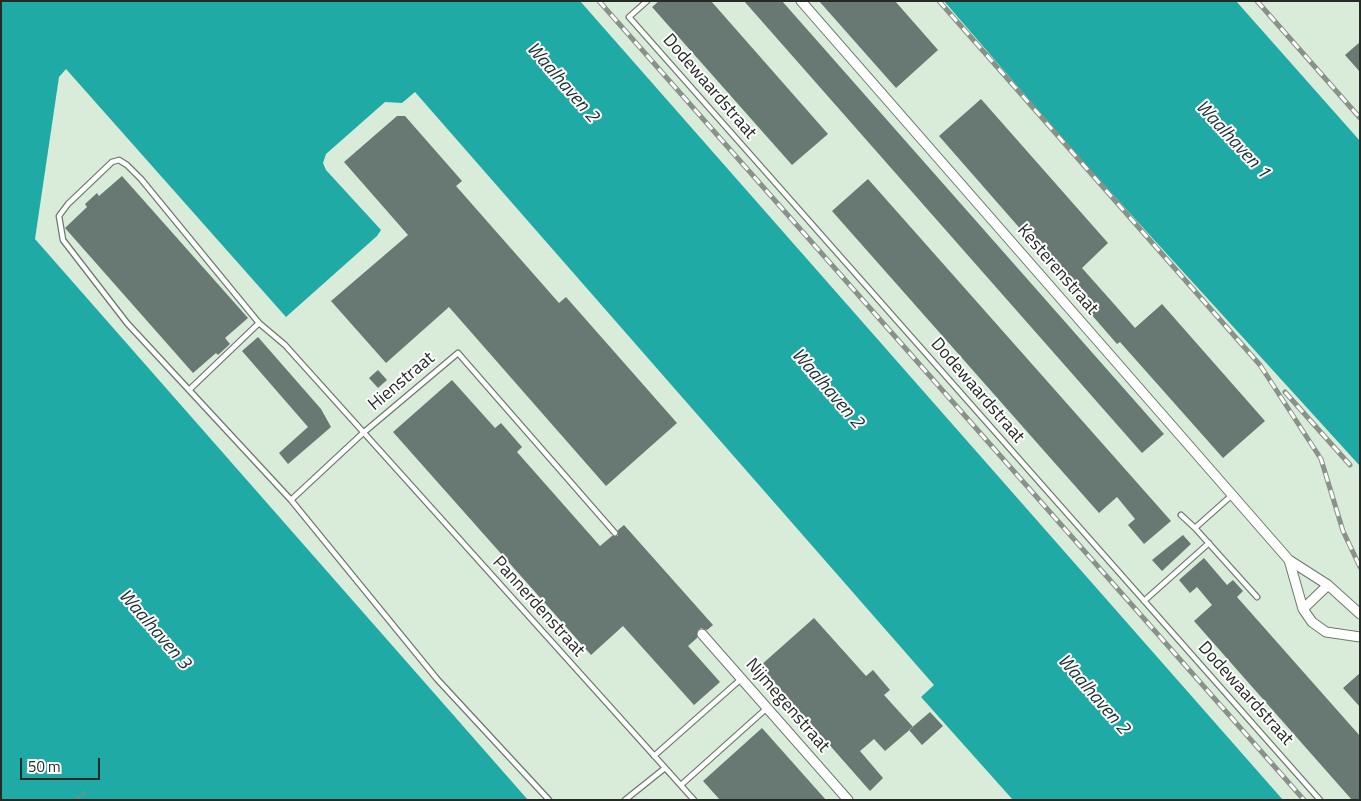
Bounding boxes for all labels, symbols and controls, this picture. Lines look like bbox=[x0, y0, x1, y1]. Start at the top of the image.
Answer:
street label: Dodewaardstraat bbox=[658, 30, 760, 144]
water label: Waalhaven 2 bbox=[521, 38, 603, 128]
water label: Waalhaven 1 bbox=[1190, 96, 1274, 184]
street label: Kesterenstraat bbox=[1012, 220, 1102, 320]
street label: Dodewaardstraat bbox=[926, 334, 1028, 448]
water label: Waalhaven 2 bbox=[786, 344, 868, 434]
street label: Hienstraat bbox=[364, 348, 440, 416]
street label: Pannerdenstraat bbox=[487, 552, 589, 662]
water label: Waalhaven 3 bbox=[113, 585, 195, 675]
street label: Dodewaardstraat bbox=[1193, 638, 1297, 750]
water label: Waalhaven 2 bbox=[1052, 650, 1134, 740]
street label: Nijmegenstraat bbox=[740, 655, 834, 757]
scale bar bbox=[22, 748, 102, 780]
text: 50 m bbox=[28, 755, 61, 778]

